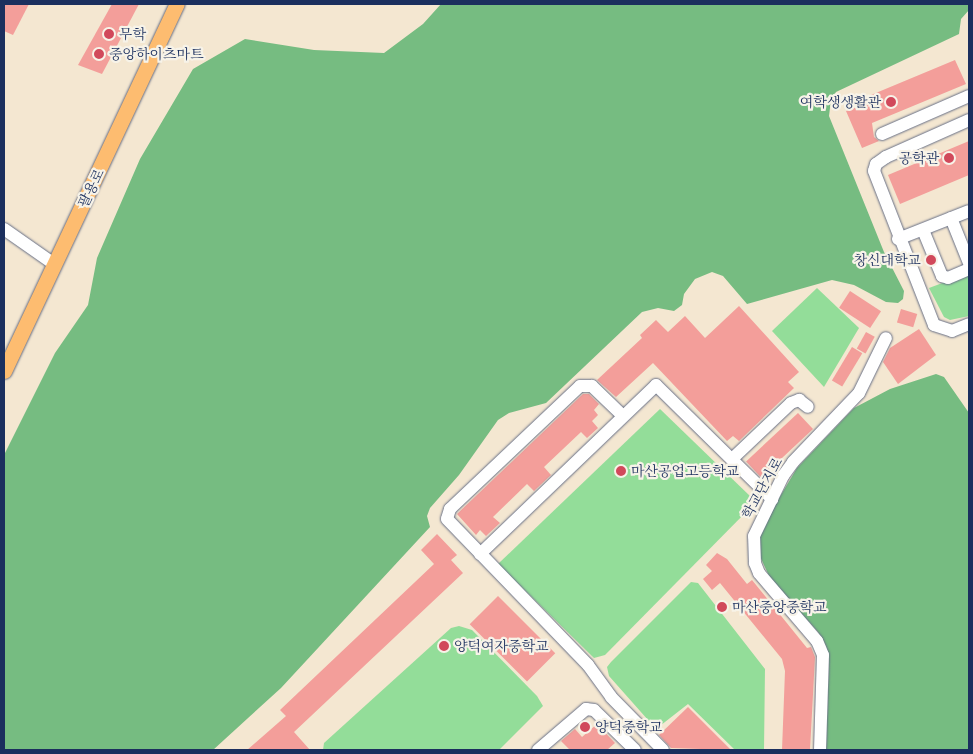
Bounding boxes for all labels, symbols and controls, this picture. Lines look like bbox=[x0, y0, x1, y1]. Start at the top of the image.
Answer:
place label: 무학 bbox=[119, 26, 146, 42]
marker: 무학 bbox=[103, 28, 115, 40]
place label: 중앙하이츠마트 bbox=[109, 46, 204, 62]
marker: 중앙하이츠마트 bbox=[93, 48, 105, 60]
place label: 여학생생활관 bbox=[800, 94, 881, 110]
marker: 여학생생활관 bbox=[885, 96, 897, 108]
place label: 공학관 bbox=[898, 150, 939, 166]
marker: 공학관 bbox=[943, 152, 955, 164]
street label: 팔용로 bbox=[75, 166, 107, 210]
place label: 창신대학교 bbox=[853, 252, 921, 268]
marker: 창신대학교 bbox=[925, 254, 937, 266]
street label: 학교단지로 bbox=[738, 454, 786, 522]
place label: 마산공업고등학교 bbox=[631, 463, 739, 479]
marker: 마산공업고등학교 bbox=[615, 465, 627, 477]
place label: 마산중앙중학교 bbox=[732, 599, 827, 615]
marker: 마산중앙중학교 bbox=[716, 601, 728, 613]
place label: 양덕여자중학교 bbox=[454, 638, 549, 654]
marker: 양덕여자중학교 bbox=[438, 640, 450, 652]
place label: 양덕중학교 bbox=[595, 719, 663, 735]
marker: 양덕중학교 bbox=[579, 721, 591, 733]

